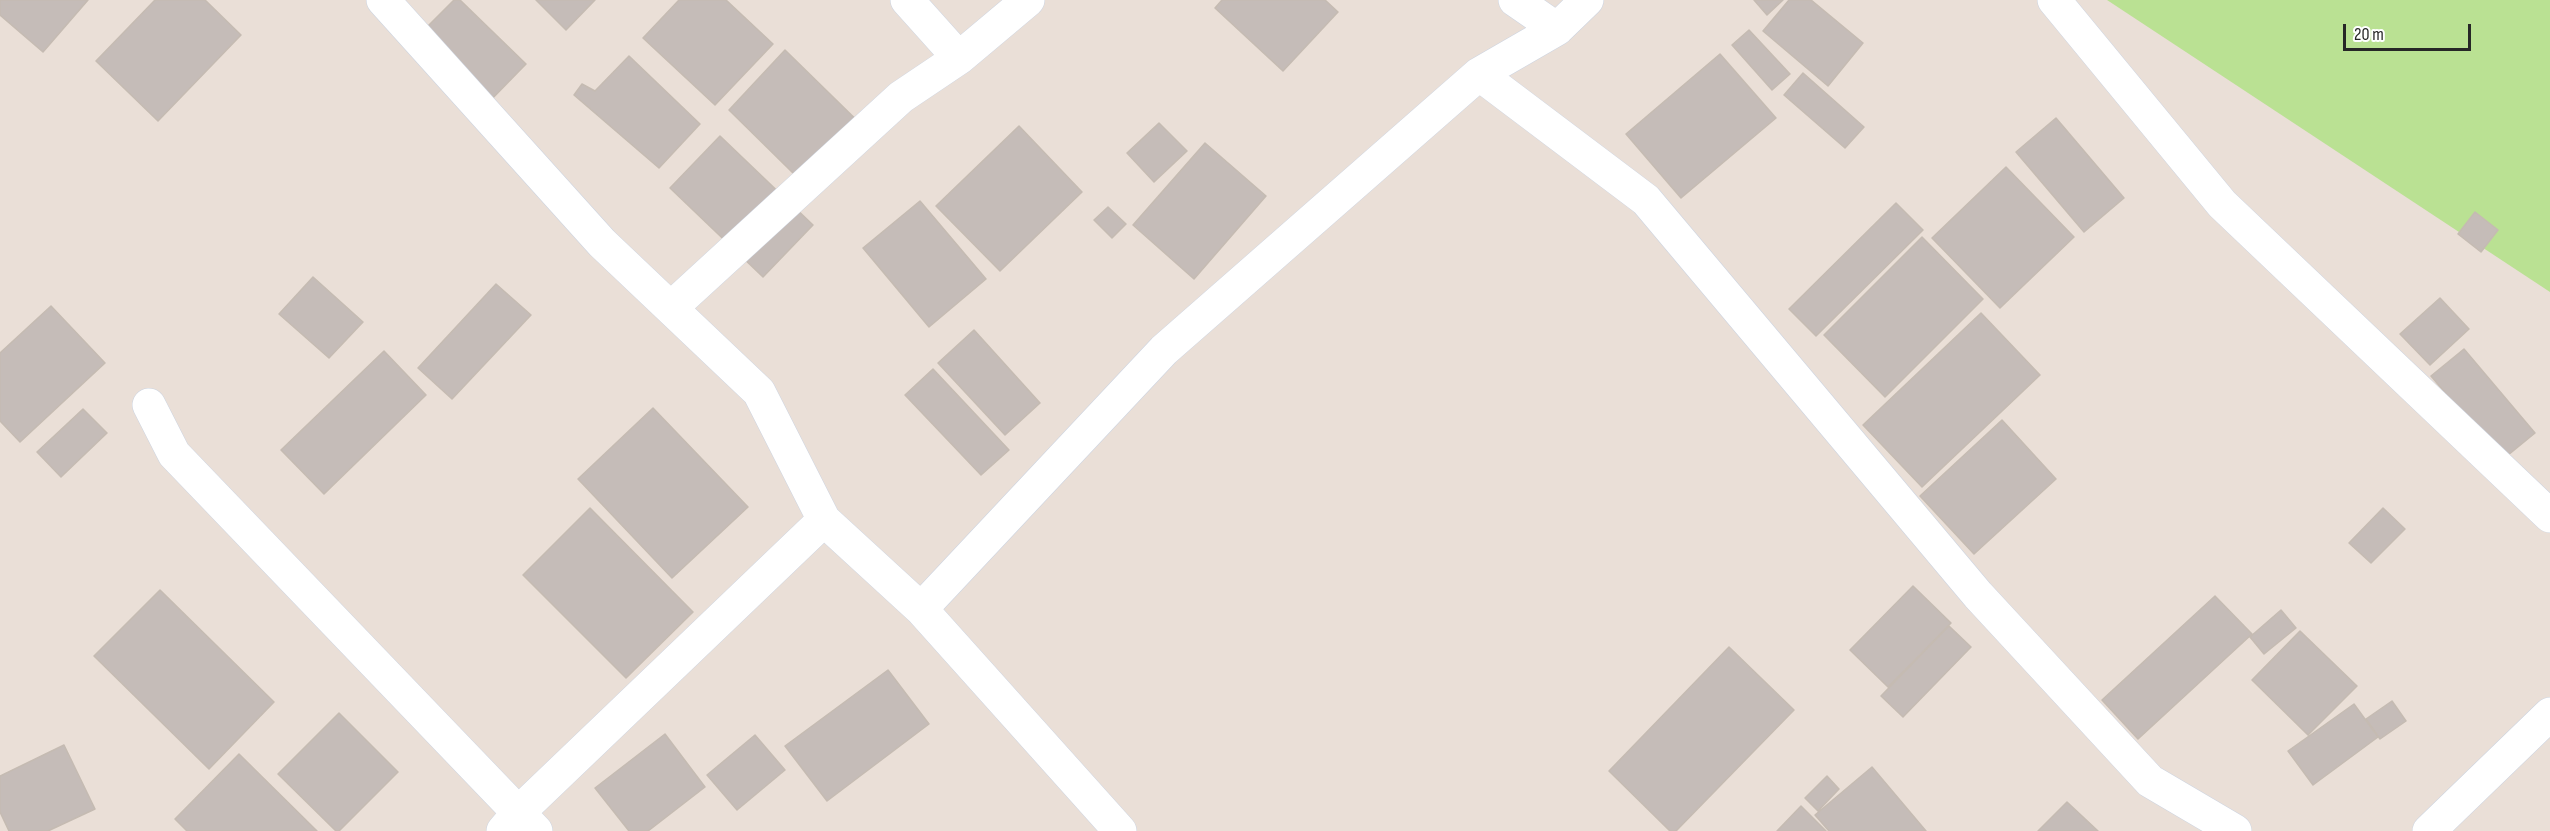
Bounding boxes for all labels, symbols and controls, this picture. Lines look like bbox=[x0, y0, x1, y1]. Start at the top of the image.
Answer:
scale bar bbox=[2346, 12, 2474, 50]
text: 20 m bbox=[2354, 24, 2384, 45]

